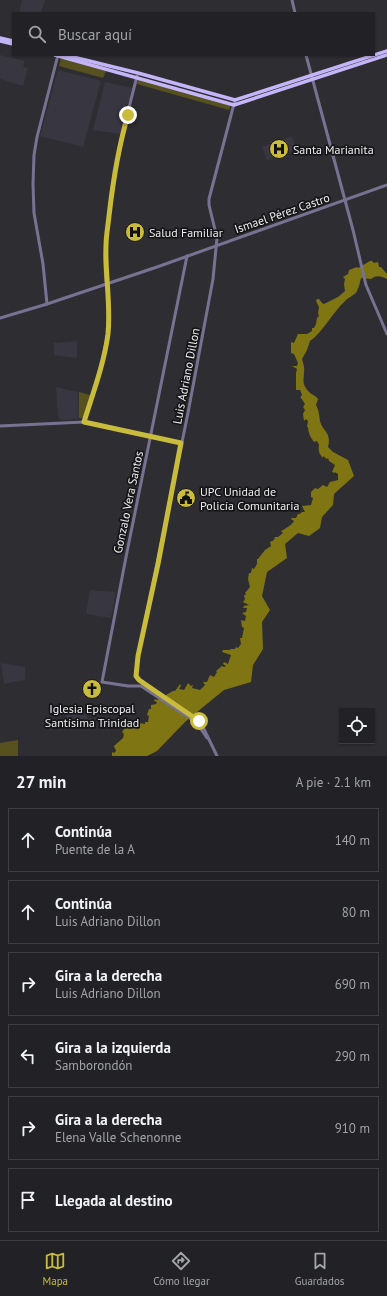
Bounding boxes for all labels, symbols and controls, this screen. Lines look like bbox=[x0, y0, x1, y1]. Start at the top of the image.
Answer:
search box bbox=[12, 12, 375, 56]
icon: search bbox=[26, 23, 48, 45]
text: Buscar aquí bbox=[58, 25, 132, 44]
route end bbox=[119, 106, 137, 124]
hospital icon: Santa Marianita bbox=[268, 138, 290, 160]
place label: Santa Marianita bbox=[293, 142, 374, 157]
street label: Ismael Pérez Castro bbox=[232, 190, 332, 236]
hospital icon: Salud Familiar bbox=[124, 221, 146, 243]
place label: Salud Familiar bbox=[149, 225, 223, 240]
street label: Luis Adriano Dillon bbox=[169, 327, 203, 425]
street label: Gonzalo Vera Santos bbox=[110, 449, 146, 555]
place label: UPC Unidad de Policía Comunitaria bbox=[200, 484, 299, 513]
public building icon: UPC Unidad de Policía Comunitaria bbox=[175, 487, 197, 509]
church icon: Iglesia Episcopal Santísima Trinidad bbox=[81, 678, 103, 700]
place label: Iglesia Episcopal Santísima Trinidad bbox=[45, 701, 139, 730]
map controls bbox=[339, 708, 375, 744]
button: locate bbox=[339, 708, 375, 744]
route start bbox=[190, 712, 208, 730]
text: 27 min bbox=[16, 771, 66, 793]
text: A pie · 2.1 km bbox=[296, 774, 371, 791]
text: Continúa bbox=[55, 822, 112, 841]
icon: ahead bbox=[17, 829, 39, 851]
text: 140 m bbox=[335, 832, 370, 849]
text: Puente de la A bbox=[55, 841, 135, 858]
text: Continúa bbox=[55, 894, 112, 913]
icon: ahead bbox=[17, 901, 39, 923]
text: 80 m bbox=[342, 904, 370, 921]
text: Luis Adriano Dillon bbox=[55, 913, 161, 930]
text: Gira a la derecha bbox=[55, 966, 162, 985]
icon: right bbox=[17, 973, 39, 995]
text: 690 m bbox=[335, 976, 370, 993]
text: Luis Adriano Dillon bbox=[55, 985, 161, 1002]
text: Gira a la izquierda bbox=[55, 1038, 171, 1057]
icon: left bbox=[17, 1045, 39, 1067]
text: 290 m bbox=[335, 1048, 370, 1065]
text: Samborondón bbox=[55, 1057, 132, 1074]
text: Gira a la derecha bbox=[55, 1110, 162, 1129]
icon: right bbox=[17, 1117, 39, 1139]
text: 910 m bbox=[335, 1120, 370, 1137]
text: Elena Valle Schenonne bbox=[55, 1129, 181, 1146]
icon: arrive bbox=[17, 1189, 39, 1211]
text: Llegada al destino bbox=[55, 1191, 173, 1210]
tab: Mapa bbox=[43, 1250, 68, 1288]
tab: Cómo llegar bbox=[153, 1250, 210, 1288]
tab: Guardados bbox=[295, 1250, 344, 1288]

